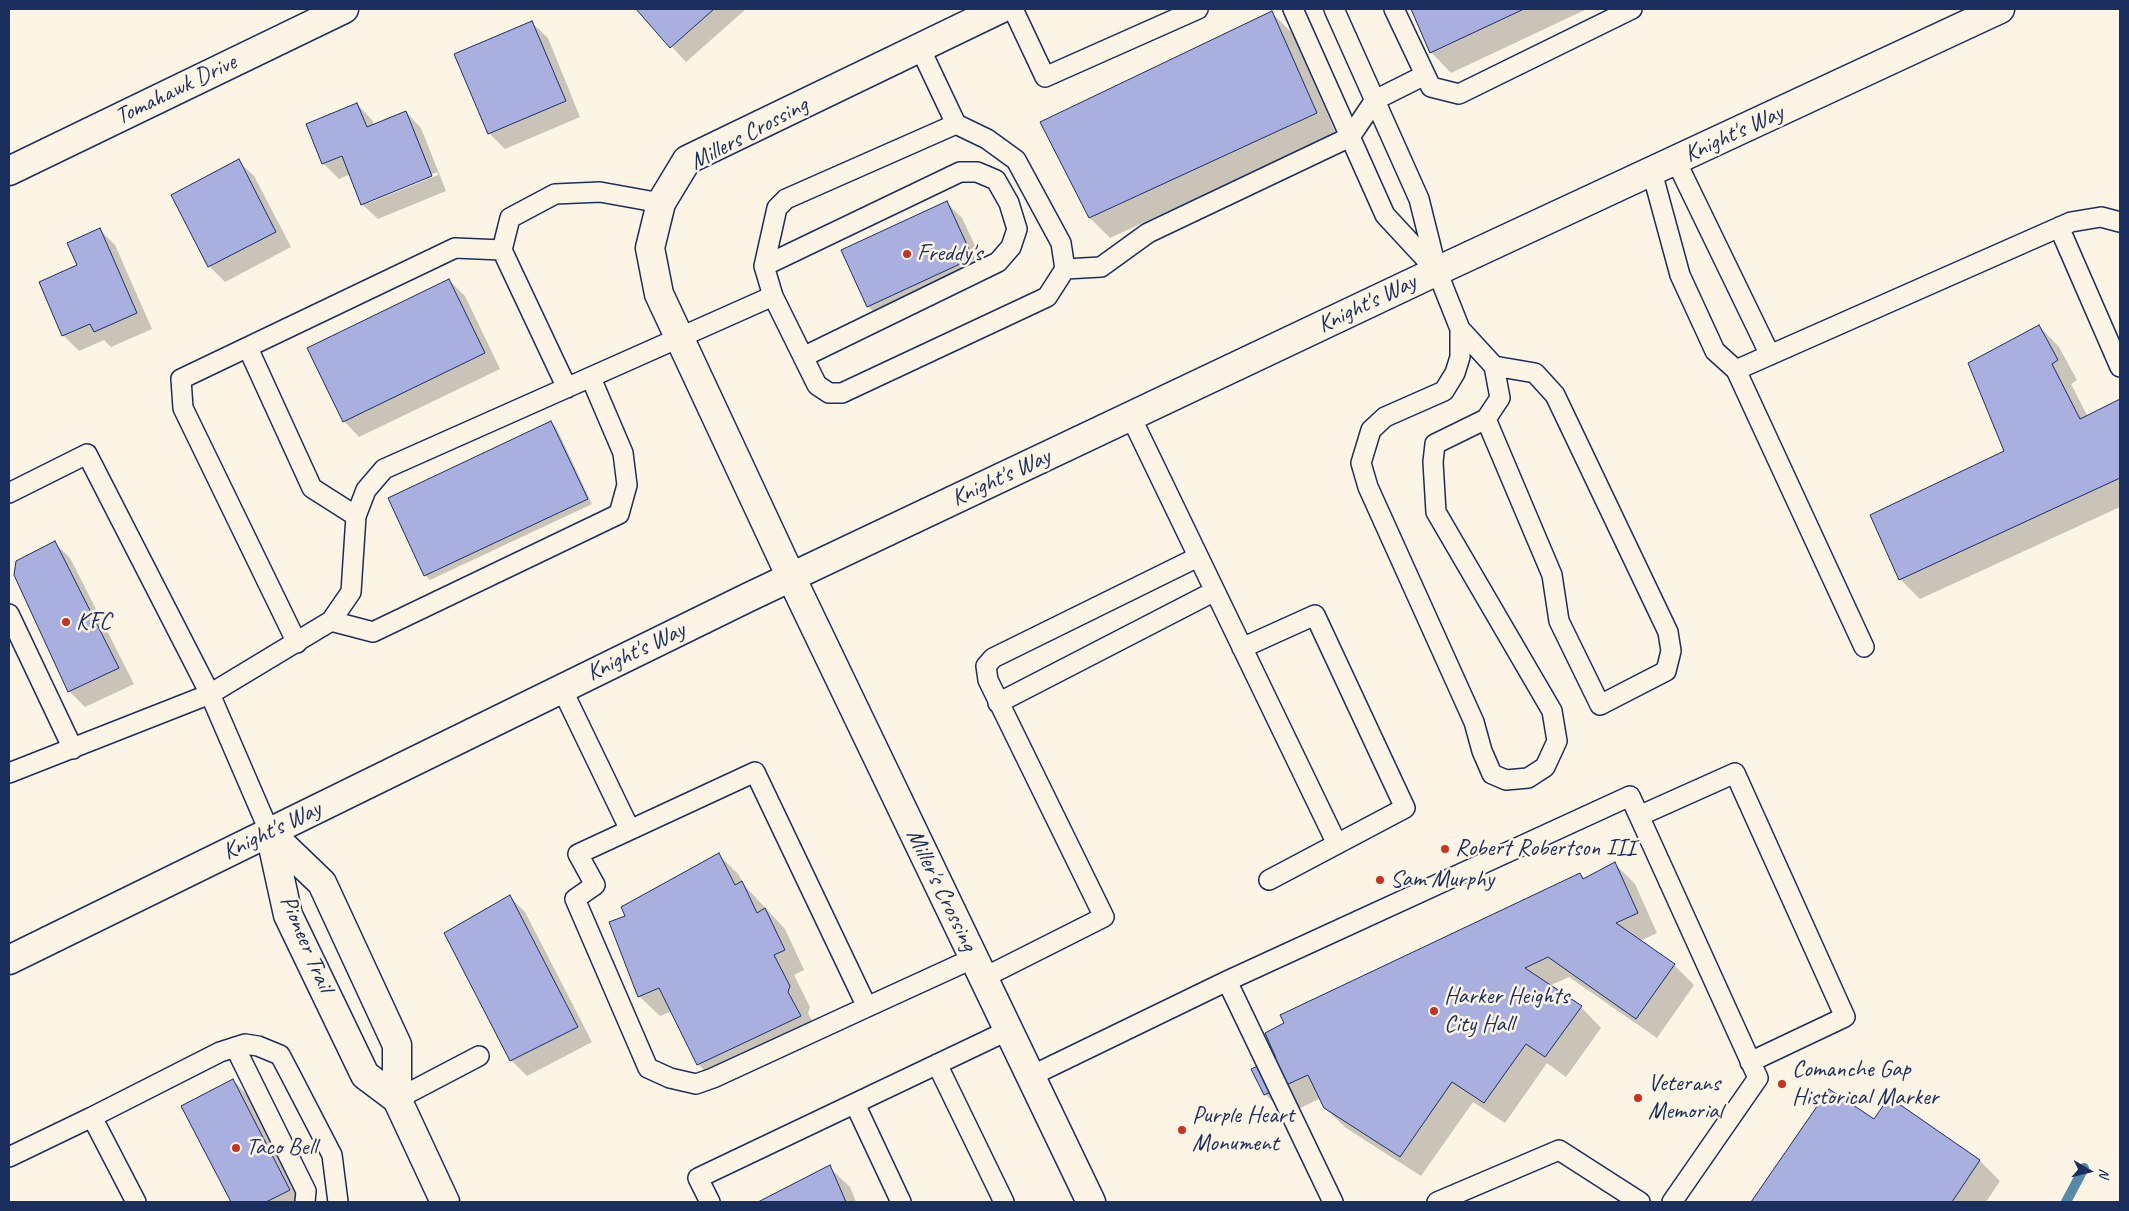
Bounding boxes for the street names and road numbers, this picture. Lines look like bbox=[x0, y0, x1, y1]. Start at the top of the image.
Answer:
street label: Tomahawk Drive bbox=[111, 48, 241, 132]
street label: Millers Crossing bbox=[685, 91, 813, 177]
street label: Knight's Way bbox=[1680, 99, 1788, 169]
street label: Knight's Way bbox=[1313, 268, 1421, 340]
street label: Knight's Way bbox=[947, 443, 1055, 513]
street label: Knight's Way bbox=[582, 616, 690, 688]
street label: Knight's Way bbox=[218, 795, 326, 867]
street label: Miller's Crossing bbox=[899, 824, 983, 956]
street label: Pioneer Trail bbox=[273, 892, 339, 996]

